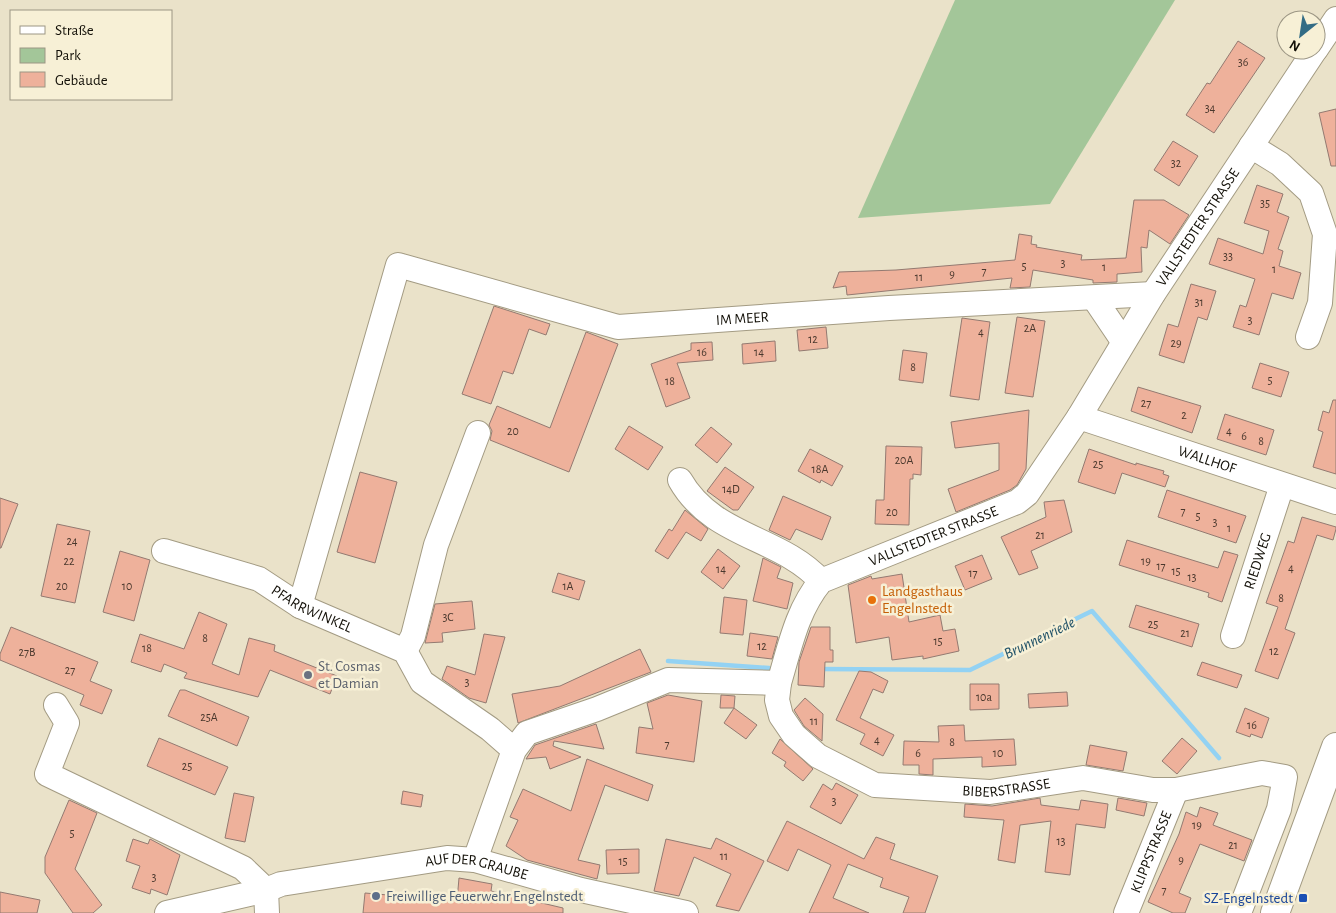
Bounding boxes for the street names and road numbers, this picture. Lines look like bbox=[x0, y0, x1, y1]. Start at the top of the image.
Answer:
street label: VALLSTEDTER STRASSE bbox=[1154, 166, 1242, 289]
street label: IM MEER bbox=[715, 309, 769, 328]
street label: WALLHOF bbox=[1176, 443, 1238, 477]
street label: VALLSTEDTER STRASSE bbox=[867, 504, 1000, 569]
street label: RIEDWEG bbox=[1242, 531, 1274, 591]
street label: PFARRWINKEL bbox=[269, 582, 355, 636]
street label: BIBERSTRASSE bbox=[962, 776, 1051, 800]
street label: KLIPPSTRASSE bbox=[1128, 809, 1175, 895]
street label: AUF DER GRAUBE bbox=[424, 851, 529, 883]

